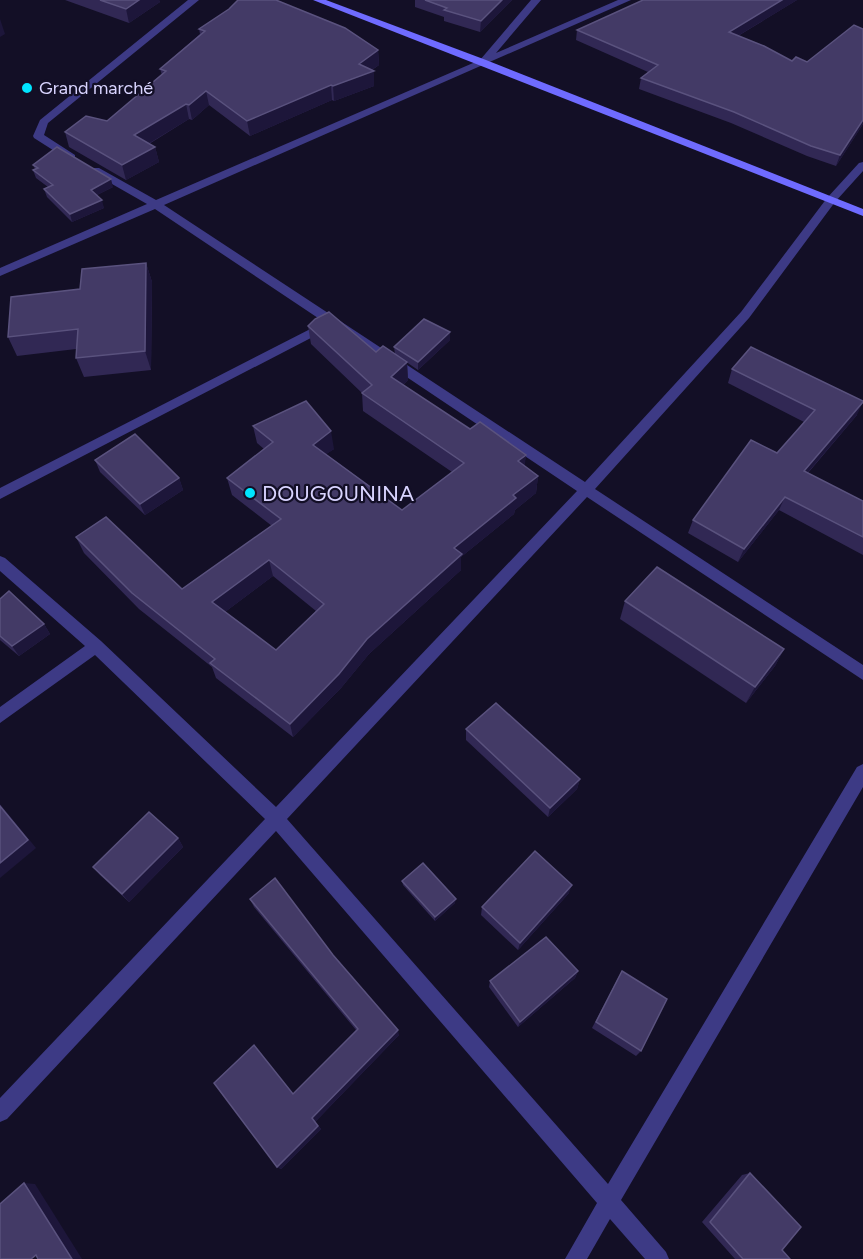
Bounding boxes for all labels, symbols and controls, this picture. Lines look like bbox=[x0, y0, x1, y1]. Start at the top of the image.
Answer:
place label: Grand marché bbox=[39, 77, 153, 99]
marker: Grand marché bbox=[20, 81, 34, 95]
place label: DOUGOUNINA bbox=[262, 480, 414, 507]
marker: DOUGOUNINA bbox=[243, 486, 257, 500]

